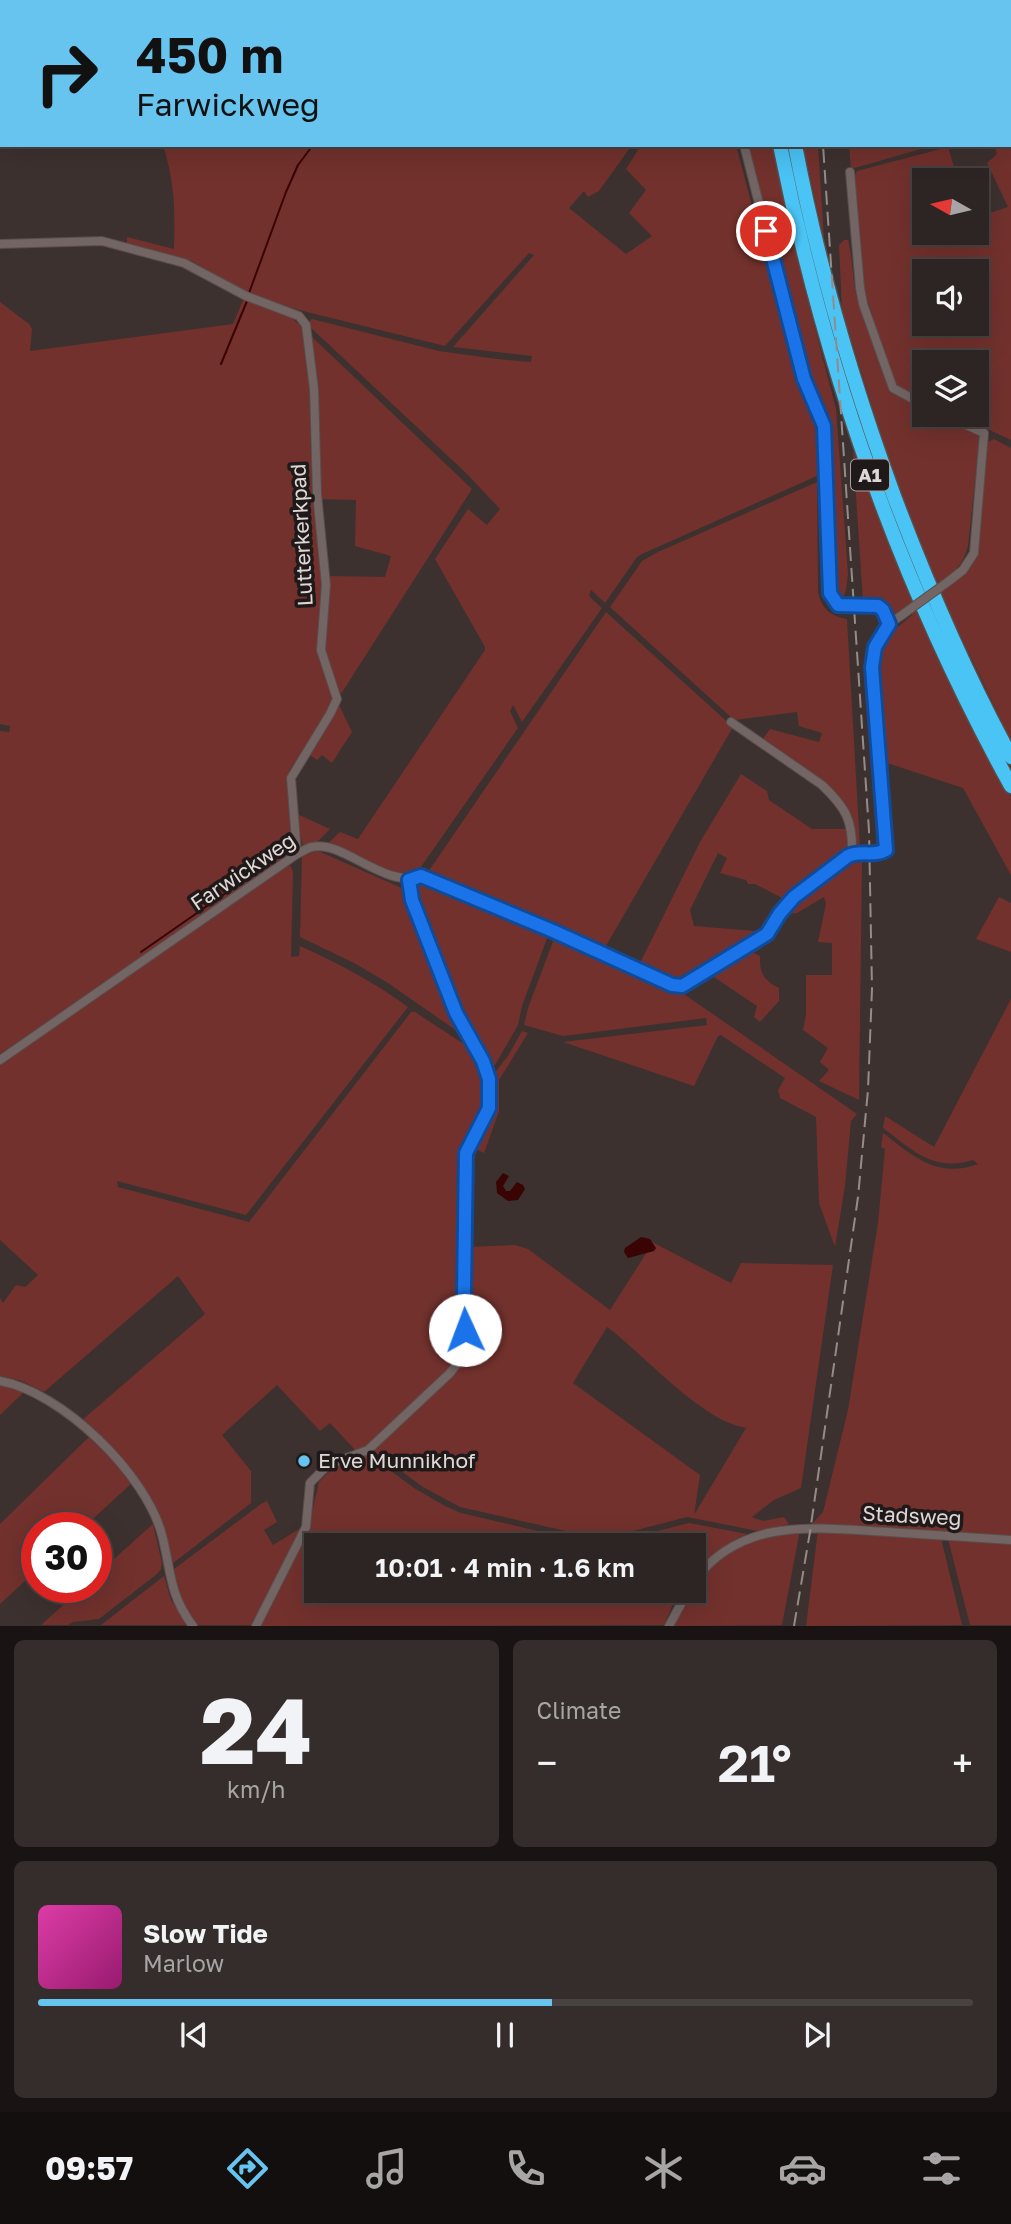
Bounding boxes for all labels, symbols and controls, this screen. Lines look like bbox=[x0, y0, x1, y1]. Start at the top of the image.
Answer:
text: 450 m bbox=[136, 25, 284, 84]
icon: right bbox=[21, 28, 112, 119]
text: Farwickweg bbox=[136, 85, 320, 123]
north arrow bbox=[912, 168, 989, 245]
map controls bbox=[912, 168, 989, 427]
pin bbox=[736, 201, 796, 261]
icon: arrive bbox=[747, 212, 785, 250]
button: sound bbox=[912, 259, 989, 336]
button: layers bbox=[912, 350, 989, 427]
road number: A1 bbox=[851, 460, 889, 490]
street label: Lutterkerkpad bbox=[284, 463, 318, 607]
street label: Farwickweg bbox=[185, 827, 300, 916]
position arrow bbox=[428, 1293, 502, 1367]
place label: Erve Munnikhof bbox=[318, 1447, 476, 1473]
marker: Erve Munnikhof bbox=[296, 1453, 312, 1469]
street label: Stadsweg bbox=[862, 1499, 962, 1531]
speed limit sign: 30 bbox=[21, 1512, 112, 1603]
text: 10:01 · 4 min · 1.6 km bbox=[375, 1552, 635, 1583]
text: 24 bbox=[200, 1675, 312, 1784]
text: Climate bbox=[537, 1696, 621, 1724]
text: 21° bbox=[718, 1731, 792, 1793]
text: − bbox=[537, 1740, 557, 1785]
text: + bbox=[952, 1740, 973, 1785]
text: km/h bbox=[227, 1775, 286, 1803]
text: Slow Tide bbox=[143, 1918, 268, 1949]
text: Marlow bbox=[143, 1949, 224, 1977]
icon: previous bbox=[175, 2016, 213, 2054]
icon: pause bbox=[486, 2016, 524, 2054]
icon: next bbox=[798, 2016, 836, 2054]
icon: directions bbox=[223, 2144, 272, 2193]
icon: music bbox=[362, 2144, 411, 2193]
icon: phone bbox=[501, 2144, 550, 2193]
icon: climate bbox=[639, 2144, 688, 2193]
icon: car bbox=[778, 2144, 827, 2193]
icon: filters bbox=[917, 2144, 966, 2193]
text: 09:57 bbox=[45, 2149, 133, 2187]

